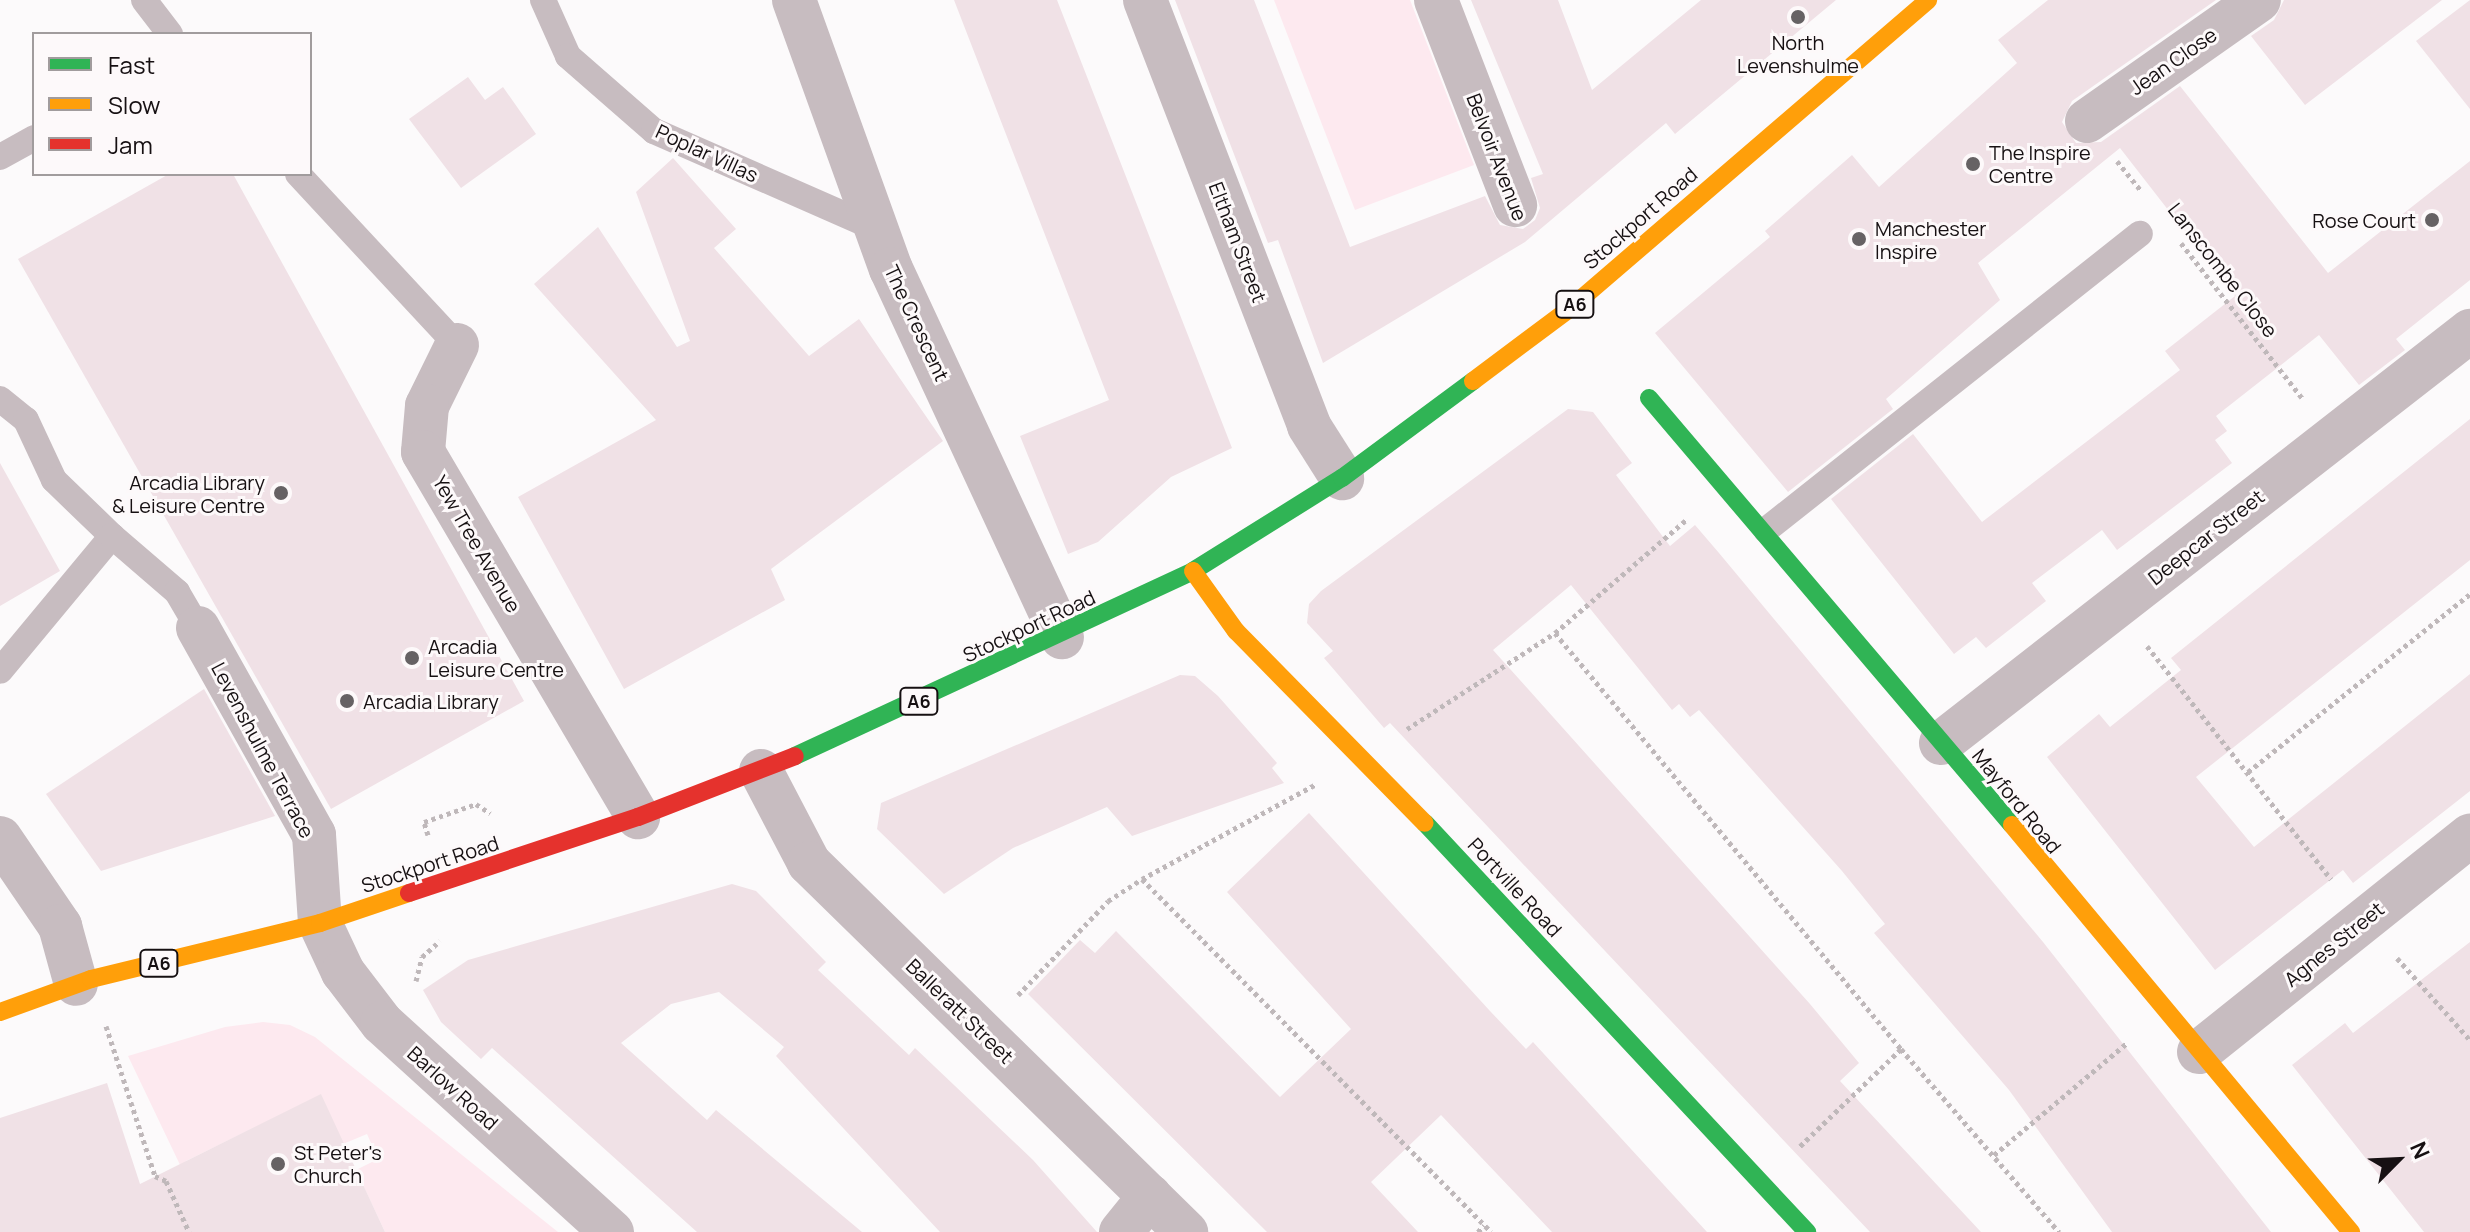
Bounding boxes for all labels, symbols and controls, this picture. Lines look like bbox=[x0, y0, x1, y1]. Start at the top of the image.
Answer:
marker: North Levenshulme bbox=[1789, 8, 1807, 26]
street label: Jean Close bbox=[2125, 22, 2221, 100]
place label: North Levenshulme bbox=[1737, 30, 1859, 77]
legend bbox=[32, 32, 312, 176]
text: Fast bbox=[108, 48, 155, 81]
text: Slow bbox=[108, 88, 161, 121]
street label: Belvoir Avenue bbox=[1462, 90, 1532, 224]
street label: Poplar Villas bbox=[652, 119, 762, 187]
text: Jam bbox=[108, 128, 153, 161]
place label: The Inspire Centre bbox=[1989, 140, 2091, 187]
marker: The Inspire Centre bbox=[1964, 155, 1982, 173]
street label: Stockport Road bbox=[1578, 162, 1702, 274]
street label: Eltham Street bbox=[1204, 179, 1272, 305]
street label: Lanscombe Close bbox=[2163, 198, 2283, 342]
place label: Rose Court bbox=[2312, 208, 2416, 232]
marker: Rose Court bbox=[2423, 211, 2441, 229]
place label: Manchester Inspire bbox=[1875, 216, 1986, 263]
marker: Manchester Inspire bbox=[1850, 230, 1868, 248]
street label: The Crescent bbox=[880, 261, 954, 385]
road number: A6 bbox=[1555, 290, 1595, 318]
place label: Arcadia Library & Leisure Centre bbox=[112, 470, 265, 517]
street label: Yew Tree Avenue bbox=[428, 471, 526, 617]
marker: Arcadia Library & Leisure Centre bbox=[272, 484, 290, 502]
street label: Deepcar Street bbox=[2143, 484, 2269, 590]
street label: Stockport Road bbox=[959, 585, 1099, 667]
place label: Arcadia Leisure Centre bbox=[428, 634, 564, 681]
marker: Arcadia Leisure Centre bbox=[403, 649, 421, 667]
street label: Levenshulme Terrace bbox=[206, 658, 320, 842]
road number: A6 bbox=[899, 687, 939, 715]
place label: Arcadia Library bbox=[363, 689, 499, 713]
marker: Arcadia Library bbox=[338, 692, 356, 710]
street label: Mayford Road bbox=[1968, 744, 2066, 858]
street label: Stockport Road bbox=[358, 830, 502, 898]
street label: Portville Road bbox=[1463, 833, 1567, 941]
street label: Agnes Street bbox=[2279, 897, 2389, 991]
road number: A6 bbox=[139, 949, 179, 977]
street label: Balleratt Street bbox=[901, 954, 1019, 1068]
street label: Barlow Road bbox=[403, 1041, 503, 1135]
north arrow bbox=[2358, 1120, 2438, 1200]
text: N bbox=[2403, 1137, 2437, 1164]
place label: St Peter's Church bbox=[294, 1140, 382, 1187]
marker: St Peter's Church bbox=[269, 1155, 287, 1173]

